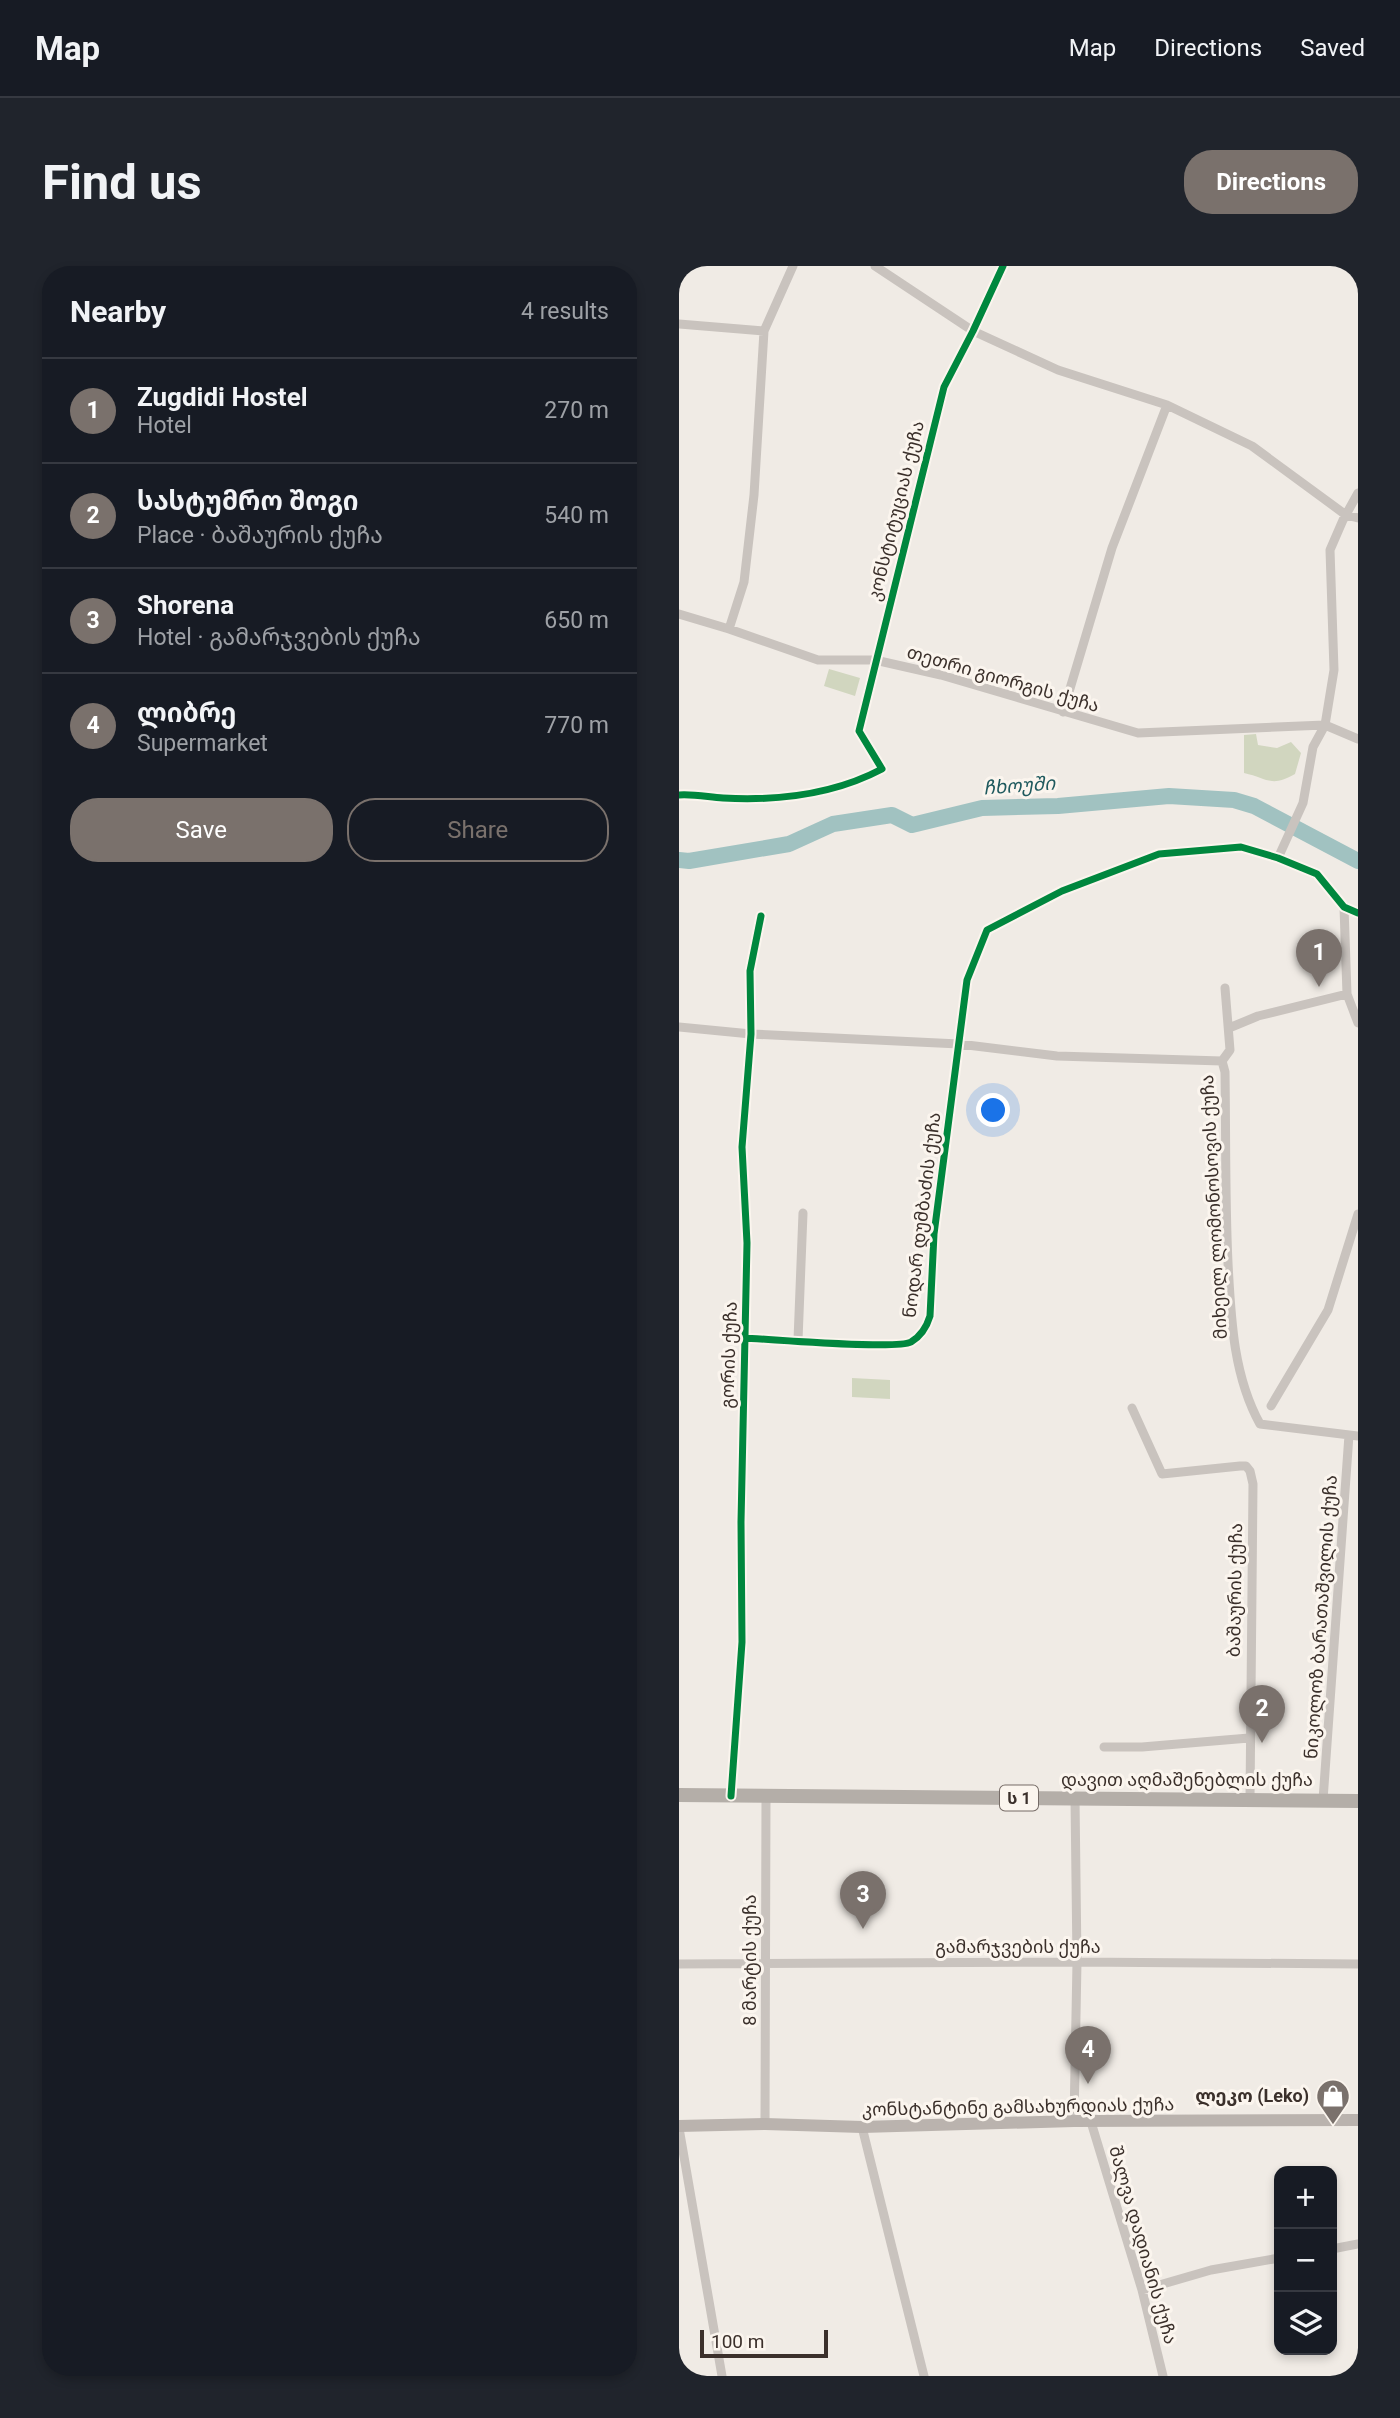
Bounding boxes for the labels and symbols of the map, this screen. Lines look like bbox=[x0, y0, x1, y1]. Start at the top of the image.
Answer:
street label: კონსტიტუციას ქუჩა bbox=[863, 419, 929, 603]
street label: თეთრი გიორგის ქუჩა bbox=[904, 641, 1102, 717]
water label: ჩხოუში bbox=[982, 771, 1057, 799]
pin: 1 bbox=[1296, 929, 1342, 987]
street label: მიხეილ ლომონოსოვის ქუჩა bbox=[1196, 1074, 1232, 1340]
your location bbox=[976, 1093, 1010, 1127]
street label: ნოდარ დუმბაძის ქუჩა bbox=[898, 1111, 946, 1319]
street label: გორის ქუჩა bbox=[716, 1301, 742, 1409]
street label: ნიკოლოზ ბარათაშვილის ქუჩა bbox=[1300, 1474, 1342, 1760]
street label: ბაშაურის ქუჩა bbox=[1223, 1523, 1247, 1657]
pin: 2 bbox=[1239, 1685, 1285, 1743]
street label: დავით აღმაშენებლის ქუჩა bbox=[1061, 1769, 1313, 1791]
road number: ს 1 bbox=[1000, 1786, 1038, 1810]
pin: 3 bbox=[840, 1871, 886, 1929]
street label: 8 მარტის ქუჩა bbox=[739, 1894, 761, 2026]
street label: გამარჯვების ქუჩა bbox=[935, 1936, 1101, 1958]
pin: 4 bbox=[1065, 2026, 1111, 2084]
shop icon: ლეკო (Leko) bbox=[1314, 2077, 1352, 2126]
place label: ლეკო (Leko) bbox=[1195, 2085, 1309, 2107]
street label: კონსტანტინე გამსახურდიას ქუჩა bbox=[862, 2093, 1174, 2121]
street label: შალვა დადიანის ქუჩა bbox=[1104, 2143, 1182, 2347]
scale bar bbox=[700, 2327, 828, 2359]

